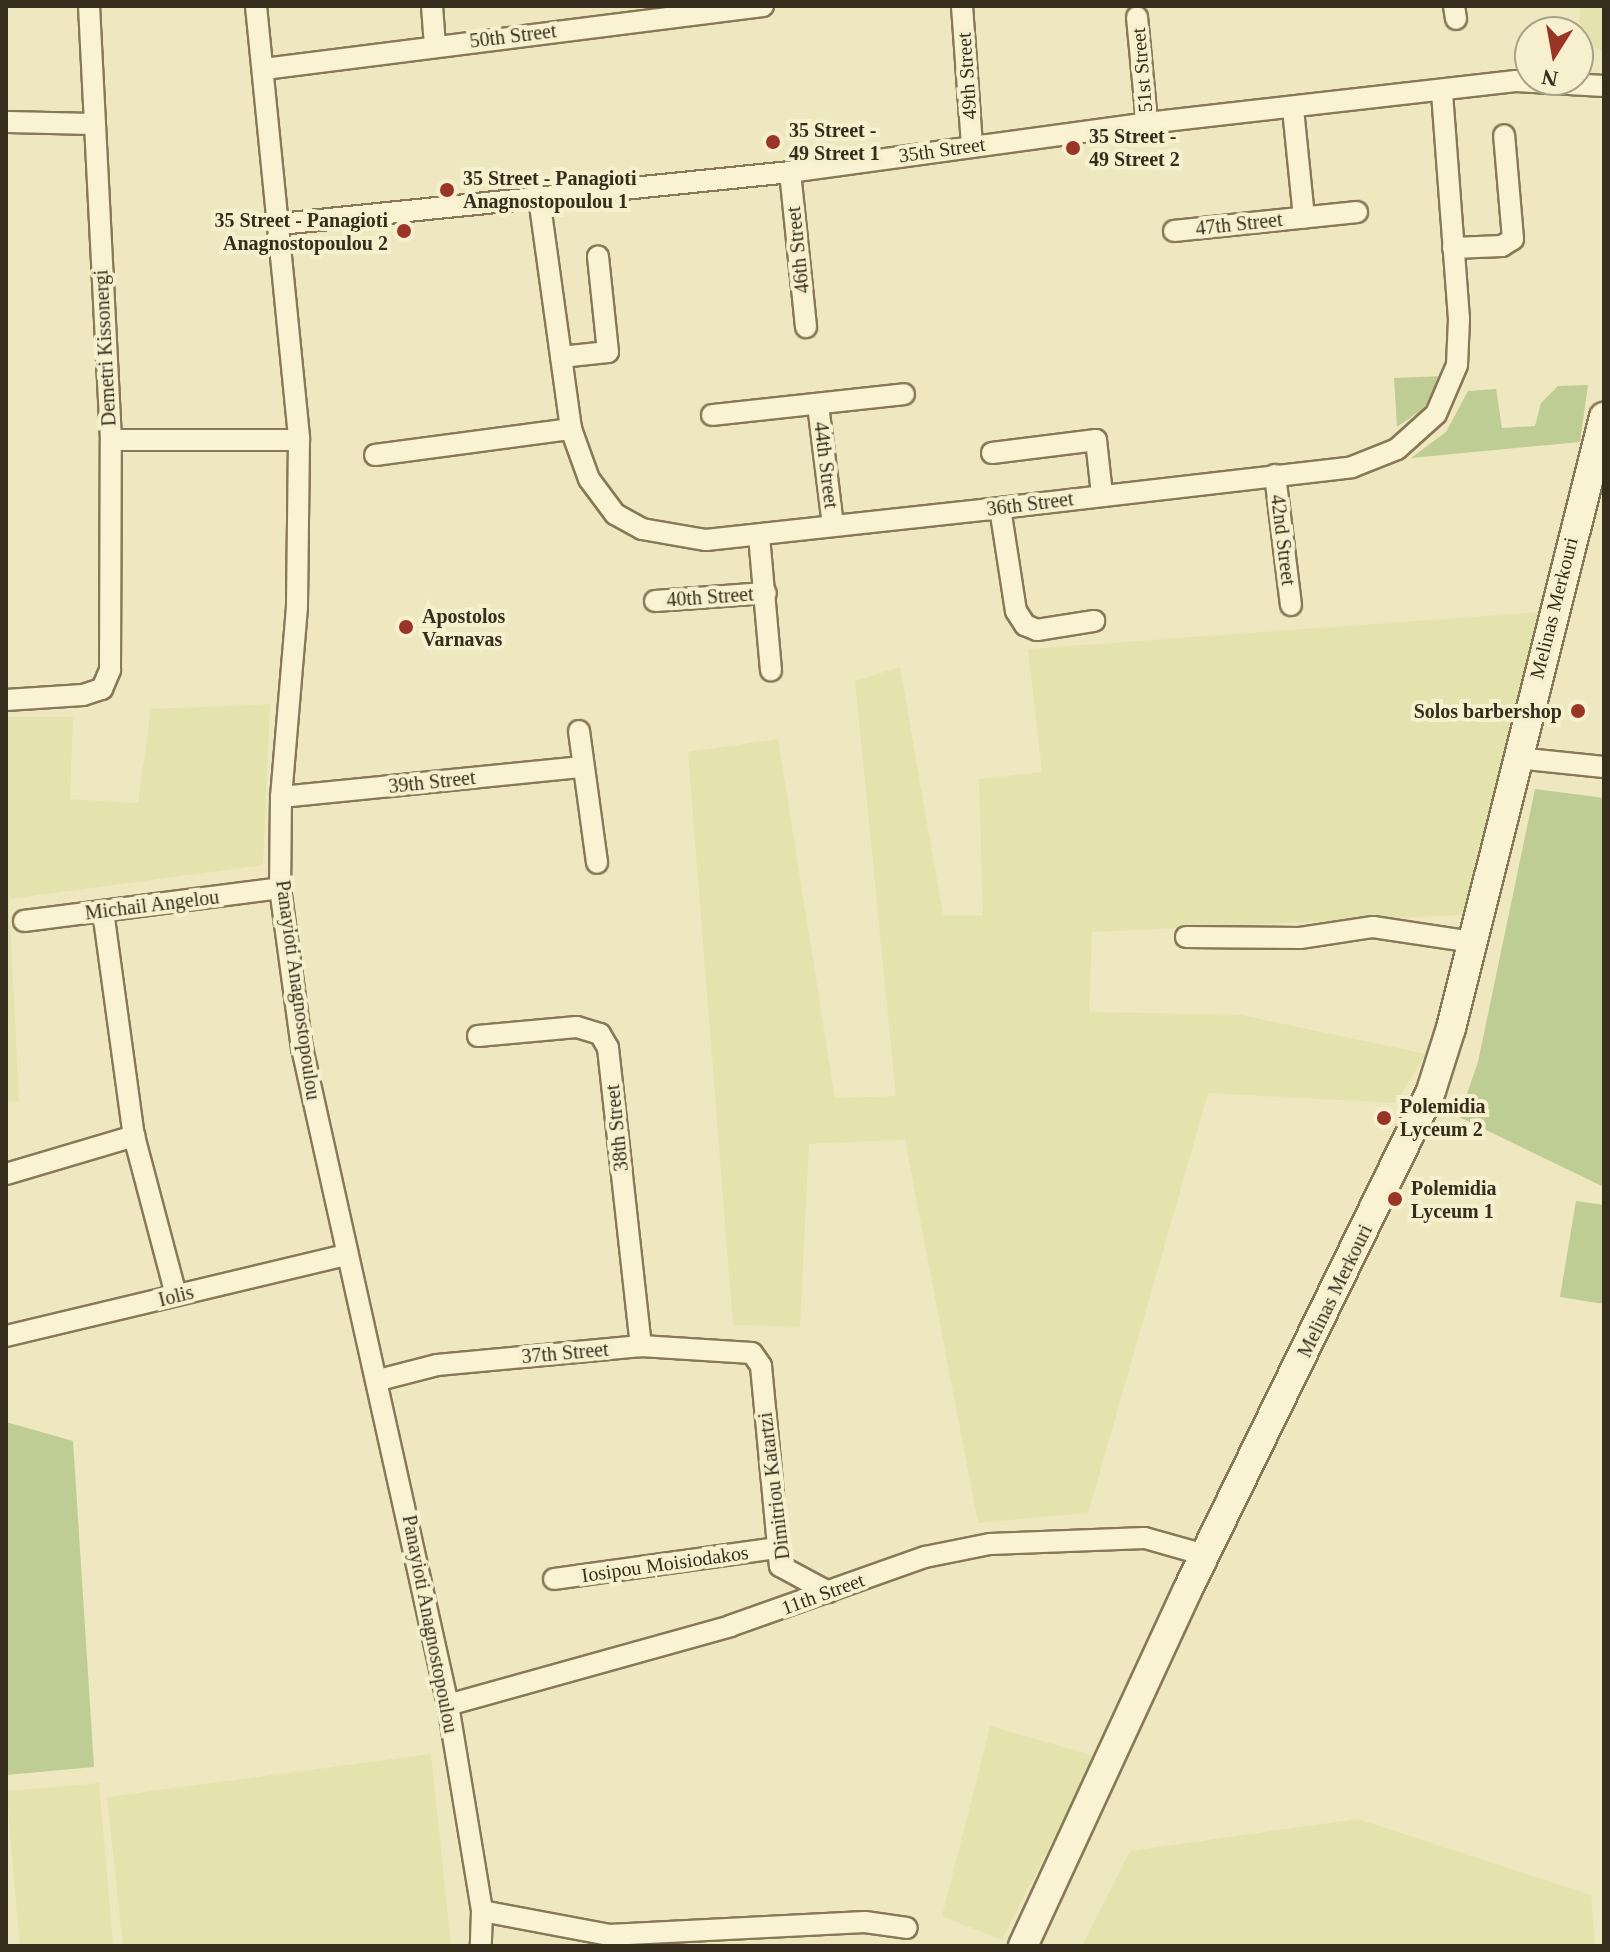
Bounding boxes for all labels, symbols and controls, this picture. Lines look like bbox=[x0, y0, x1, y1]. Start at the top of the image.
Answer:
north arrow bbox=[1514, 16, 1594, 96]
street label: 50th Street bbox=[468, 19, 558, 53]
street label: 51st Street bbox=[1126, 27, 1158, 113]
street label: 49th Street bbox=[952, 32, 982, 120]
text: N bbox=[1540, 64, 1560, 92]
place label: 35 Street - 49 Street 1 bbox=[789, 118, 880, 165]
place label: 35 Street - 49 Street 2 bbox=[1089, 124, 1180, 171]
street label: 35th Street bbox=[897, 132, 987, 168]
marker: 35 Street - 49 Street 1 bbox=[764, 133, 782, 151]
marker: 35 Street - 49 Street 2 bbox=[1064, 139, 1082, 157]
place label: 35 Street - Panagioti Anagnostopoulou 1 bbox=[463, 166, 636, 213]
marker: 35 Street - Panagioti Anagnostopoulou 1 bbox=[438, 181, 456, 199]
street label: 46th Street bbox=[782, 205, 814, 295]
place label: 35 Street - Panagioti Anagnostopoulou 2 bbox=[215, 208, 388, 255]
street label: 47th Street bbox=[1194, 208, 1284, 240]
marker: 35 Street - Panagioti Anagnostopoulou 2 bbox=[395, 222, 413, 240]
street label: Demetri Kissonergi bbox=[89, 269, 121, 427]
street label: 44th Street bbox=[809, 420, 843, 510]
street label: 36th Street bbox=[985, 487, 1075, 521]
street label: 42nd Street bbox=[1266, 493, 1300, 587]
street label: Melinas Merkouri bbox=[1525, 535, 1583, 681]
street label: 40th Street bbox=[666, 582, 754, 612]
place label: Apostolos Varnavas bbox=[422, 604, 505, 651]
marker: Apostolos Varnavas bbox=[397, 618, 415, 636]
place label: Solos barbershop bbox=[1414, 699, 1562, 723]
marker: Solos barbershop bbox=[1569, 702, 1587, 720]
street label: 39th Street bbox=[387, 766, 477, 798]
street label: Panayioti Anagnostopoulou bbox=[271, 878, 325, 1102]
street label: Michail Angelou bbox=[83, 885, 221, 925]
street label: 38th Street bbox=[601, 1083, 633, 1173]
place label: Polemidia Lyceum 2 bbox=[1400, 1094, 1486, 1141]
marker: Polemidia Lyceum 2 bbox=[1375, 1109, 1393, 1127]
place label: Polemidia Lyceum 1 bbox=[1411, 1176, 1497, 1223]
marker: Polemidia Lyceum 1 bbox=[1386, 1190, 1404, 1208]
street label: Melinas Merkouri bbox=[1292, 1221, 1378, 1361]
street label: Iolis bbox=[156, 1280, 196, 1312]
street label: 37th Street bbox=[521, 1337, 609, 1369]
street label: Dimitriou Katartzi bbox=[753, 1411, 795, 1561]
street label: Panayioti Anagnostopoulou bbox=[397, 1512, 463, 1736]
street label: Iosipou Moisiodakos bbox=[580, 1540, 750, 1588]
street label: 11th Street bbox=[778, 1568, 868, 1620]

